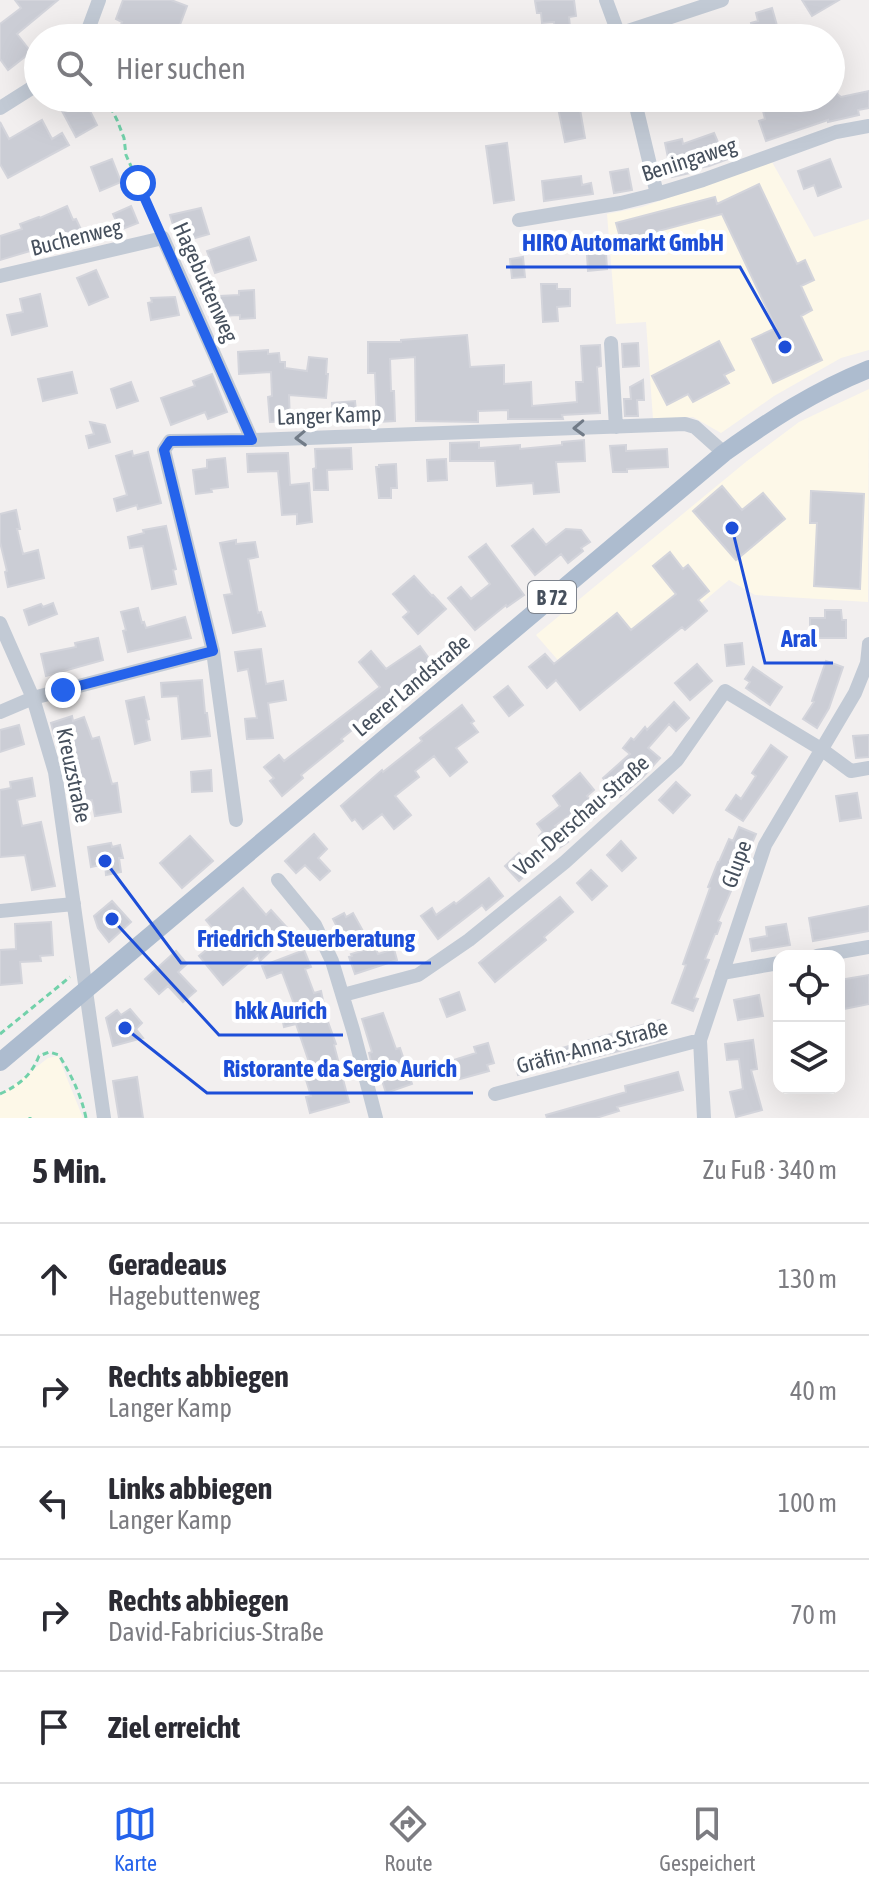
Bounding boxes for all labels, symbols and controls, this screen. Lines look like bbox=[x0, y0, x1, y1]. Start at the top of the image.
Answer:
search box bbox=[24, 24, 845, 112]
icon: search bbox=[52, 46, 96, 90]
text: Hier suchen bbox=[116, 51, 246, 85]
street label: Beningaweg bbox=[638, 131, 740, 187]
route start bbox=[120, 165, 156, 201]
street label: Buchenweg bbox=[28, 213, 125, 261]
street label: Hagebuttenweg bbox=[168, 218, 244, 346]
callout: HIRO Automarkt GmbH bbox=[506, 219, 740, 267]
text: HIRO Automarkt GmbH bbox=[522, 229, 724, 256]
street label: Langer Kamp bbox=[276, 400, 382, 430]
one-way arrow bbox=[572, 420, 585, 437]
one-way arrow bbox=[294, 430, 307, 447]
road number: B 72 bbox=[528, 581, 576, 613]
callout: Aral bbox=[765, 615, 833, 663]
text: Aral bbox=[780, 625, 818, 652]
street label: Leerer Landstraße bbox=[347, 628, 475, 742]
route end bbox=[45, 672, 81, 708]
street label: Kreuzstraße bbox=[51, 725, 97, 825]
street label: Von-Derschau-Straße bbox=[508, 749, 654, 881]
street label: Glupe bbox=[715, 837, 757, 891]
callout: Friedrich Steuerberatung bbox=[181, 915, 431, 963]
text: Friedrich Steuerberatung bbox=[197, 925, 416, 952]
map controls bbox=[773, 950, 845, 1094]
button: locate bbox=[773, 950, 845, 1022]
callout: hkk Aurich bbox=[219, 987, 343, 1035]
text: hkk Aurich bbox=[235, 997, 327, 1024]
street label: Gräfin-Anna-Straße bbox=[514, 1013, 670, 1079]
button: layers bbox=[773, 1022, 845, 1094]
callout: Ristorante da Sergio Aurich bbox=[207, 1045, 473, 1093]
text: Ristorante da Sergio Aurich bbox=[223, 1055, 457, 1082]
text: 5 Min. bbox=[32, 1151, 106, 1190]
text: Zu Fuß · 340 m bbox=[703, 1155, 837, 1185]
text: Geradeaus bbox=[108, 1247, 227, 1281]
icon: ahead bbox=[32, 1257, 76, 1301]
text: 130 m bbox=[778, 1264, 837, 1294]
text: Hagebuttenweg bbox=[108, 1281, 260, 1311]
text: Rechts abbiegen bbox=[108, 1359, 289, 1393]
icon: right bbox=[32, 1369, 76, 1413]
text: 40 m bbox=[790, 1376, 837, 1406]
text: Langer Kamp bbox=[108, 1393, 232, 1423]
text: Links abbiegen bbox=[108, 1471, 272, 1505]
icon: left bbox=[32, 1481, 76, 1525]
text: 100 m bbox=[778, 1488, 837, 1518]
text: Langer Kamp bbox=[108, 1505, 232, 1535]
text: Rechts abbiegen bbox=[108, 1583, 289, 1617]
icon: right bbox=[32, 1593, 76, 1637]
text: 70 m bbox=[790, 1600, 837, 1630]
text: David-Fabricius-Straße bbox=[108, 1617, 324, 1647]
icon: arrive bbox=[32, 1705, 76, 1749]
text: Ziel erreicht bbox=[108, 1710, 240, 1744]
tab: Karte bbox=[113, 1802, 157, 1876]
tab: Route bbox=[384, 1802, 432, 1876]
tab: Gespeichert bbox=[659, 1802, 756, 1876]

